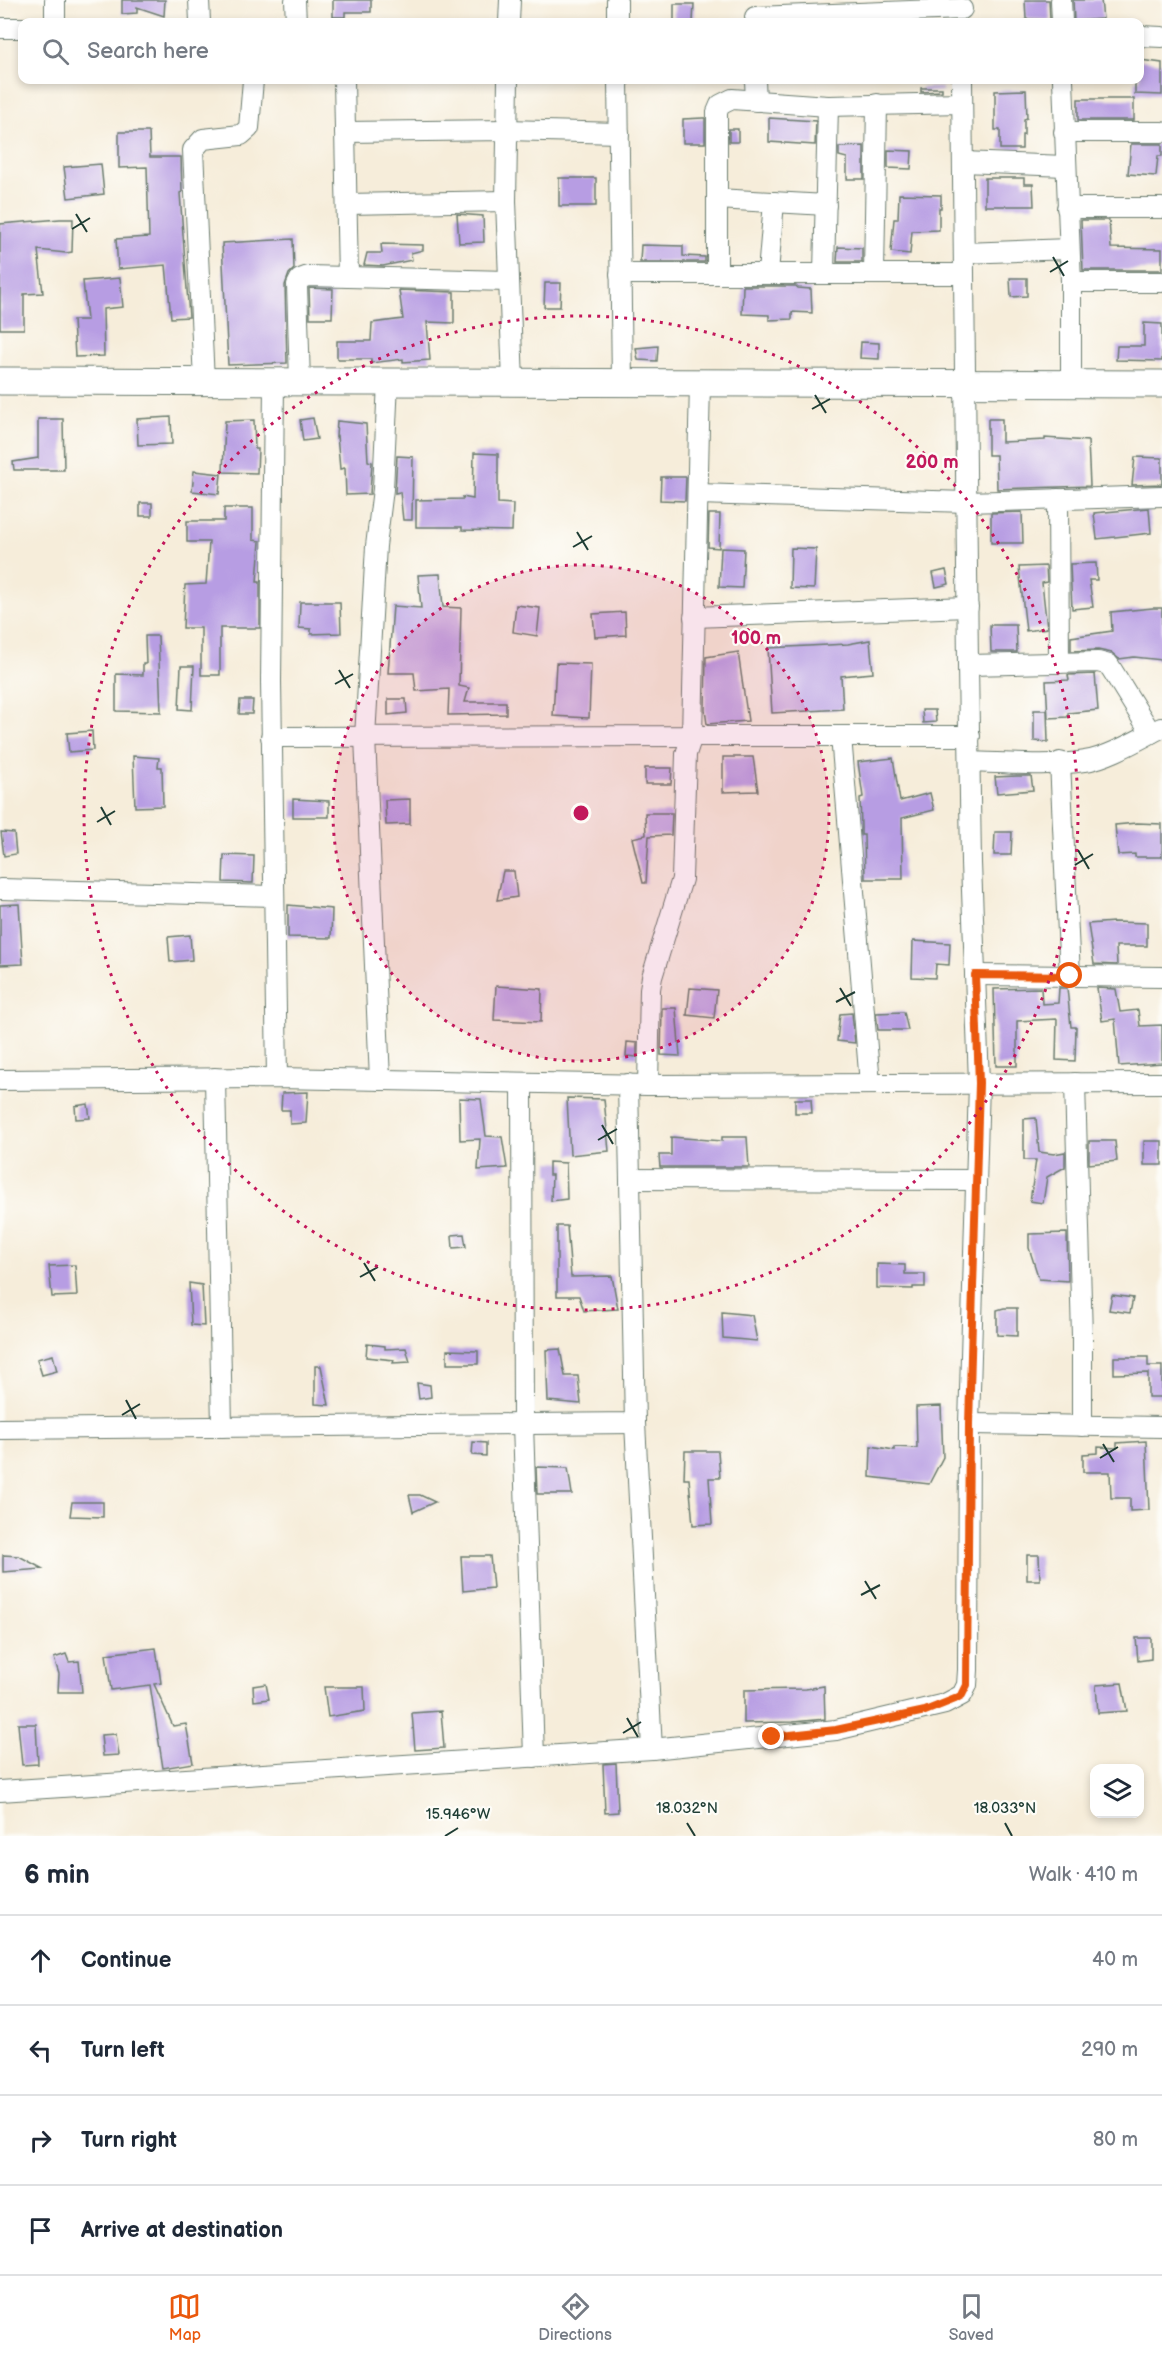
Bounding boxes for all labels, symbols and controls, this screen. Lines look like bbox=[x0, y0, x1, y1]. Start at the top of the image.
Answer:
search box bbox=[18, 18, 1144, 84]
icon: search bbox=[39, 35, 72, 68]
text: Search here bbox=[87, 38, 209, 65]
text: 200 m bbox=[905, 452, 959, 473]
text: 100 m bbox=[731, 628, 781, 649]
centre of rings bbox=[571, 803, 591, 823]
route start bbox=[1056, 962, 1082, 988]
route end bbox=[758, 1723, 784, 1749]
map controls bbox=[1090, 1764, 1144, 1818]
button: layers bbox=[1090, 1764, 1144, 1818]
text: 18.032°N bbox=[656, 1799, 718, 1818]
text: 18.033°N bbox=[974, 1799, 1036, 1818]
text: 15.946°W bbox=[426, 1805, 491, 1824]
text: 6 min bbox=[24, 1860, 90, 1891]
text: Walk · 410 m bbox=[1029, 1863, 1138, 1887]
icon: ahead bbox=[24, 1944, 57, 1977]
text: Continue bbox=[81, 1947, 171, 1974]
text: 40 m bbox=[1092, 1948, 1138, 1972]
icon: left bbox=[24, 2034, 57, 2067]
text: Turn left bbox=[81, 2037, 165, 2064]
text: 290 m bbox=[1081, 2038, 1138, 2062]
icon: right bbox=[24, 2124, 57, 2157]
text: Turn right bbox=[81, 2127, 177, 2154]
text: 80 m bbox=[1093, 2128, 1138, 2152]
icon: arrive bbox=[24, 2214, 57, 2247]
text: Arrive at destination bbox=[81, 2217, 283, 2244]
tab: Map bbox=[168, 2290, 201, 2345]
tab: Directions bbox=[538, 2290, 612, 2345]
tab: Saved bbox=[949, 2290, 994, 2345]

